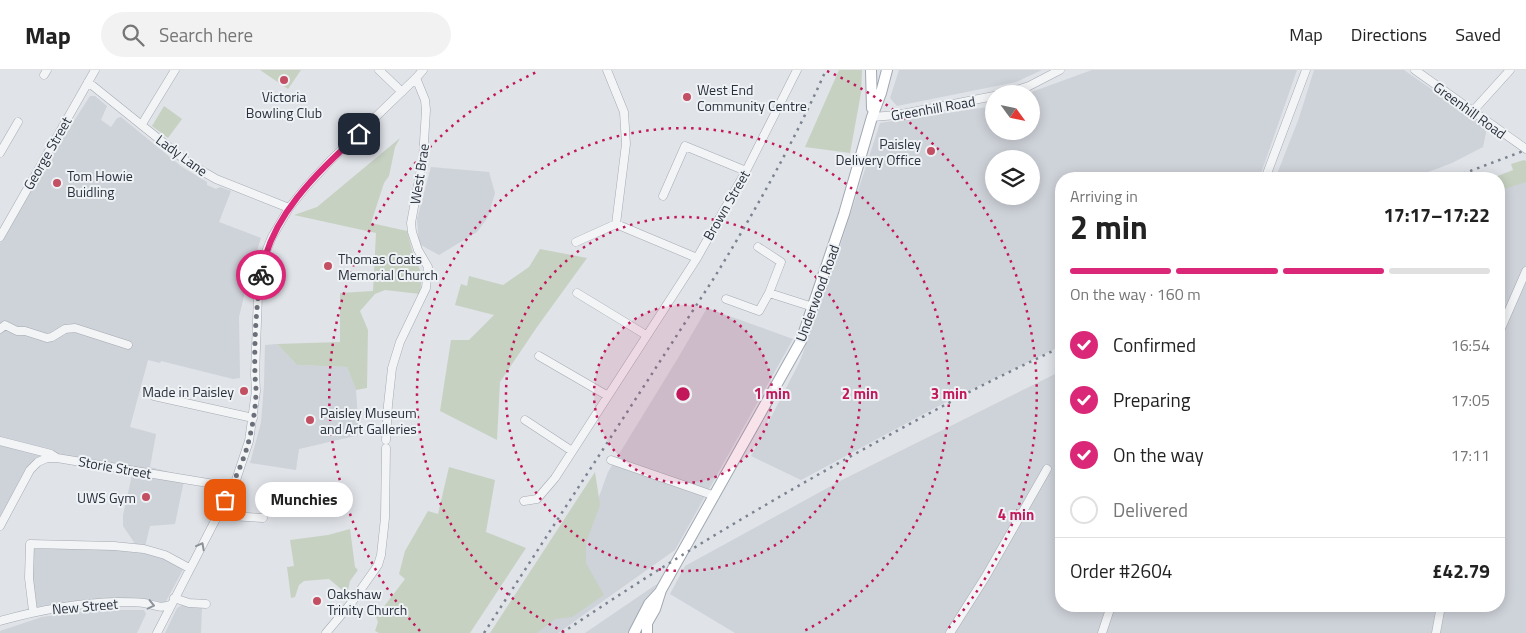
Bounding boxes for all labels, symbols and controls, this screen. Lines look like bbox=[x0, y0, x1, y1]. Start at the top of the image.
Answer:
search box bbox=[101, 12, 451, 57]
text: Map bbox=[25, 17, 71, 53]
text: Search here bbox=[159, 20, 253, 49]
icon: search bbox=[119, 21, 147, 49]
text: Map bbox=[1289, 21, 1323, 48]
text: Directions bbox=[1351, 21, 1427, 48]
text: Saved bbox=[1455, 21, 1501, 48]
marker: Victoria Bowling Club bbox=[278, 74, 290, 86]
street label: Greenhill Road bbox=[1429, 76, 1511, 144]
place label: West End Community Centre bbox=[697, 79, 807, 116]
north arrow bbox=[985, 85, 1040, 140]
map controls bbox=[985, 85, 1040, 205]
place label: Victoria Bowling Club bbox=[246, 86, 322, 123]
street label: Greenhill Road bbox=[889, 90, 977, 126]
marker: West End Community Centre bbox=[681, 91, 693, 103]
street label: George Street bbox=[18, 112, 76, 193]
pin bbox=[338, 113, 380, 155]
icon: home bbox=[345, 120, 373, 148]
street label: Lady Lane bbox=[152, 129, 212, 181]
place label: Paisley Delivery Office bbox=[836, 133, 921, 170]
street label: West Brae bbox=[404, 142, 434, 206]
marker: Paisley Delivery Office bbox=[925, 145, 937, 157]
button: layers bbox=[985, 150, 1040, 205]
place label: Tom Howie Buidling bbox=[67, 165, 133, 202]
street label: Brown Street bbox=[697, 166, 755, 244]
marker: Tom Howie Buidling bbox=[51, 177, 63, 189]
text: Arriving in bbox=[1070, 184, 1138, 208]
text: 17:17–17:22 bbox=[1383, 200, 1490, 229]
text: 2 min bbox=[1070, 203, 1148, 251]
street label: Underwood Road bbox=[790, 241, 844, 345]
place label: Thomas Coats Memorial Church bbox=[338, 248, 438, 285]
courier bbox=[236, 250, 286, 300]
marker: Thomas Coats Memorial Church bbox=[322, 260, 334, 272]
icon: bike bbox=[247, 261, 275, 289]
text: On the way · 160 m bbox=[1070, 282, 1201, 306]
text: Confirmed bbox=[1113, 330, 1196, 359]
icon: check bbox=[1070, 331, 1098, 359]
text: 16:54 bbox=[1451, 333, 1490, 357]
place label: Made in Paisley bbox=[142, 381, 234, 402]
text: 1 min bbox=[754, 382, 790, 405]
text: 2 min bbox=[842, 382, 878, 405]
text: 3 min bbox=[931, 382, 967, 405]
marker: Made in Paisley bbox=[238, 385, 250, 397]
centre of rings bbox=[674, 385, 692, 403]
text: Preparing bbox=[1113, 385, 1190, 414]
icon: check bbox=[1070, 386, 1098, 414]
text: 17:05 bbox=[1451, 388, 1490, 412]
place label: Paisley Museum and Art Galleries bbox=[320, 402, 417, 439]
marker: Paisley Museum and Art Galleries bbox=[304, 414, 316, 426]
text: On the way bbox=[1113, 440, 1204, 469]
icon: check bbox=[1070, 441, 1098, 469]
text: 17:11 bbox=[1451, 443, 1490, 467]
street label: Storie Street bbox=[77, 450, 153, 484]
pin bbox=[204, 479, 246, 521]
callout: Munchies bbox=[255, 482, 352, 518]
icon: bag bbox=[211, 486, 239, 514]
place label: UWS Gym bbox=[77, 487, 136, 508]
text: Munchies bbox=[270, 487, 338, 511]
marker: UWS Gym bbox=[140, 491, 152, 503]
text: Delivered bbox=[1113, 495, 1188, 524]
text: 4 min bbox=[998, 503, 1034, 526]
one-way arrow bbox=[195, 543, 205, 552]
text: Order #2604 bbox=[1070, 556, 1172, 585]
text: £42.79 bbox=[1432, 556, 1490, 585]
place label: Oakshaw Trinity Church bbox=[327, 583, 407, 620]
street label: New Street bbox=[51, 593, 119, 619]
marker: Oakshaw Trinity Church bbox=[311, 595, 323, 607]
one-way arrow bbox=[147, 599, 156, 610]

